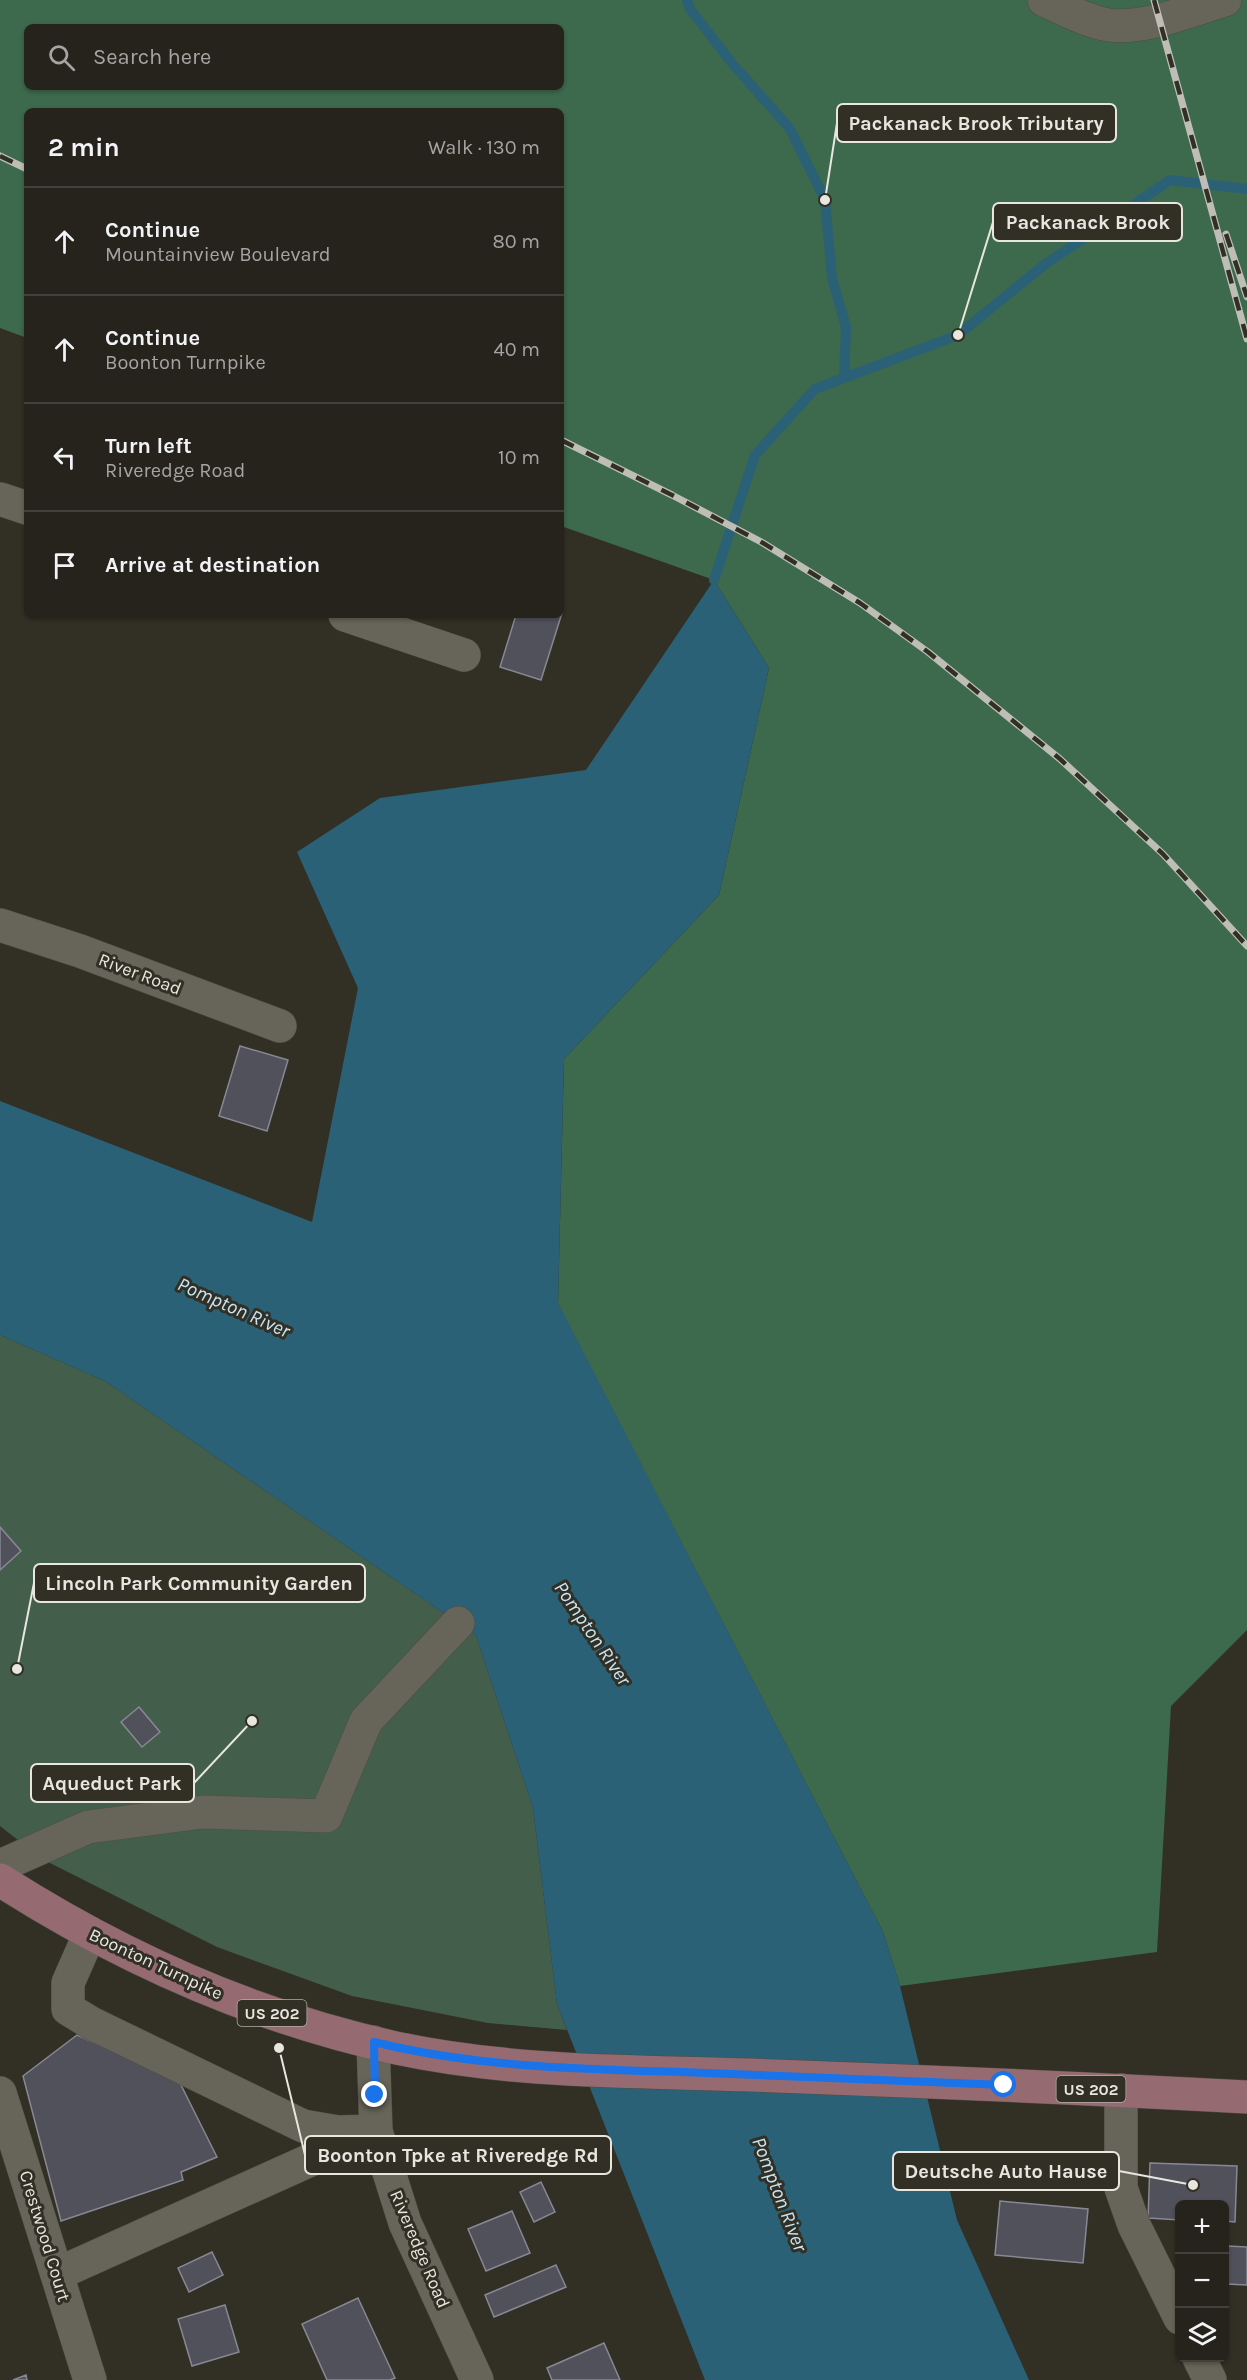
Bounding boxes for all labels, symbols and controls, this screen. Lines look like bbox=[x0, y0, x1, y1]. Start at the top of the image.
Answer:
search box bbox=[24, 24, 564, 90]
icon: search bbox=[45, 41, 78, 74]
text: Search here bbox=[93, 44, 211, 70]
callout: Packanack Brook Tributary bbox=[837, 104, 1116, 142]
text: Packanack Brook Tributary bbox=[848, 112, 1104, 135]
text: 2 min bbox=[48, 132, 120, 163]
text: Walk · 130 m bbox=[428, 136, 540, 159]
callout: Packanack Brook bbox=[993, 203, 1182, 241]
text: Packanack Brook bbox=[1006, 211, 1170, 234]
text: Continue bbox=[105, 217, 200, 243]
icon: ahead bbox=[48, 225, 81, 258]
text: 80 m bbox=[492, 230, 540, 253]
text: Mountainview Boulevard bbox=[105, 243, 331, 266]
text: Continue bbox=[105, 325, 200, 351]
icon: ahead bbox=[48, 333, 81, 366]
text: 40 m bbox=[494, 338, 540, 361]
text: Boonton Turnpike bbox=[105, 351, 266, 374]
text: Turn left bbox=[105, 433, 192, 459]
icon: left bbox=[48, 441, 81, 474]
text: 10 m bbox=[498, 446, 540, 469]
text: Riveredge Road bbox=[105, 459, 245, 482]
icon: arrive bbox=[48, 549, 81, 582]
text: Arrive at destination bbox=[105, 552, 320, 578]
street label: River Road bbox=[95, 948, 185, 1000]
water label: Pompton River bbox=[174, 1272, 295, 1343]
callout: Lincoln Park Community Garden bbox=[34, 1564, 365, 1602]
text: Lincoln Park Community Garden bbox=[45, 1572, 353, 1595]
water label: Pompton River bbox=[549, 1577, 636, 1691]
callout: Aqueduct Park bbox=[31, 1764, 194, 1802]
text: Aqueduct Park bbox=[42, 1772, 182, 1795]
street label: Boonton Turnpike bbox=[86, 1923, 226, 2005]
road number: US 202 bbox=[238, 2000, 306, 2026]
route start bbox=[990, 2071, 1016, 2097]
road number: US 202 bbox=[1056, 2076, 1126, 2102]
route end bbox=[361, 2081, 387, 2107]
water label: Pompton River bbox=[747, 2134, 812, 2256]
callout: Boonton Tpke at Riveredge Rd bbox=[305, 2136, 611, 2174]
text: Boonton Tpke at Riveredge Rd bbox=[317, 2144, 599, 2167]
callout: Deutsche Auto Hause bbox=[893, 2152, 1119, 2190]
text: Deutsche Auto Hause bbox=[905, 2160, 1107, 2183]
street label: Crestwood Court bbox=[15, 2168, 75, 2304]
street label: Riveredge Road bbox=[385, 2187, 455, 2311]
map controls bbox=[1175, 2200, 1229, 2362]
button: + bbox=[1175, 2200, 1229, 2254]
button: − bbox=[1175, 2254, 1229, 2308]
button: layers bbox=[1175, 2308, 1229, 2362]

